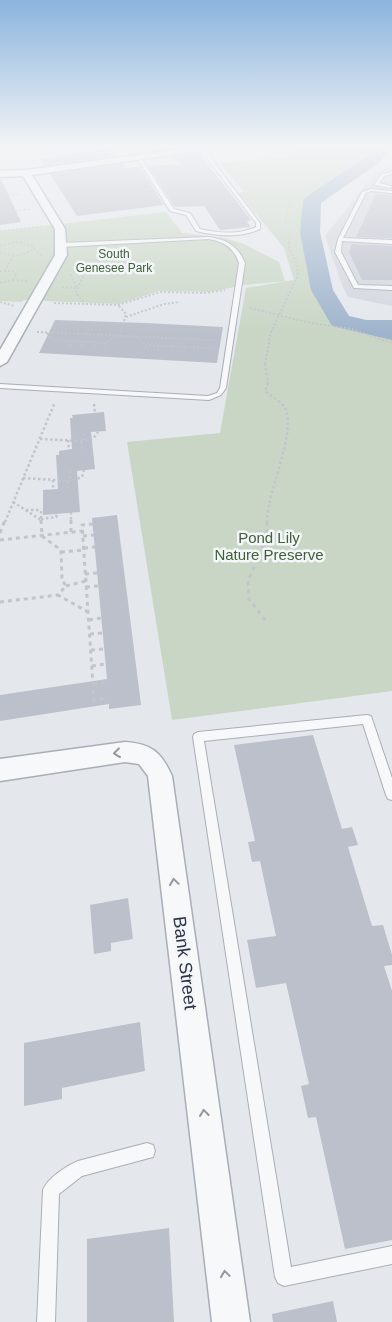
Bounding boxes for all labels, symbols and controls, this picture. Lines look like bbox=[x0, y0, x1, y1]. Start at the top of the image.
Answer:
park label: South Genesee Park bbox=[76, 247, 153, 275]
park label: Pond Lily Nature Preserve bbox=[214, 529, 324, 563]
one-way arrow bbox=[112, 747, 120, 758]
one-way arrow bbox=[169, 878, 180, 886]
street label: Bank Street bbox=[169, 915, 201, 1011]
one-way arrow bbox=[199, 1108, 210, 1116]
one-way arrow bbox=[220, 1269, 230, 1278]

